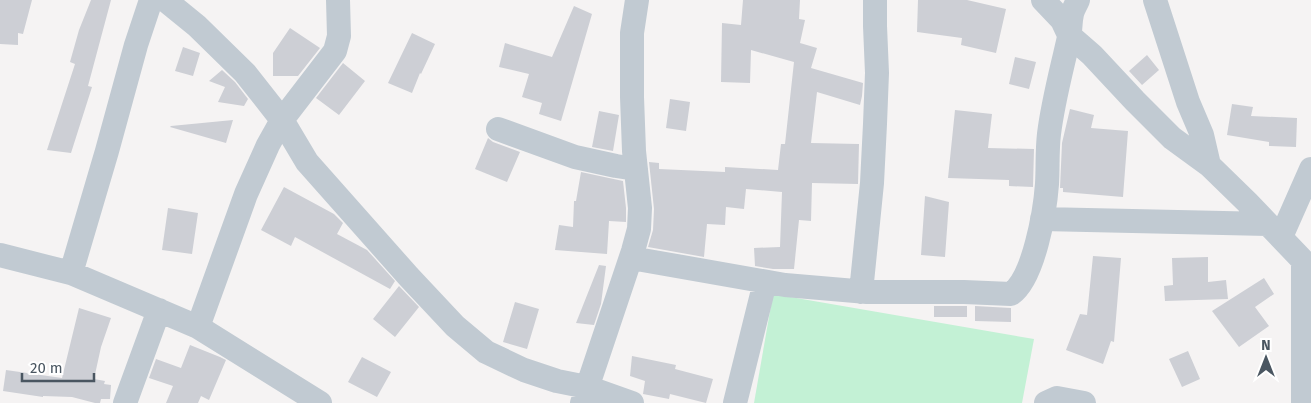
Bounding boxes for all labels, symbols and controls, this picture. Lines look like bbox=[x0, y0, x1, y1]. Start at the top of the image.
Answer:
north arrow bbox=[1241, 333, 1291, 383]
text: N bbox=[1261, 337, 1271, 354]
scale bar bbox=[22, 350, 95, 382]
text: 20 m bbox=[30, 359, 63, 377]

